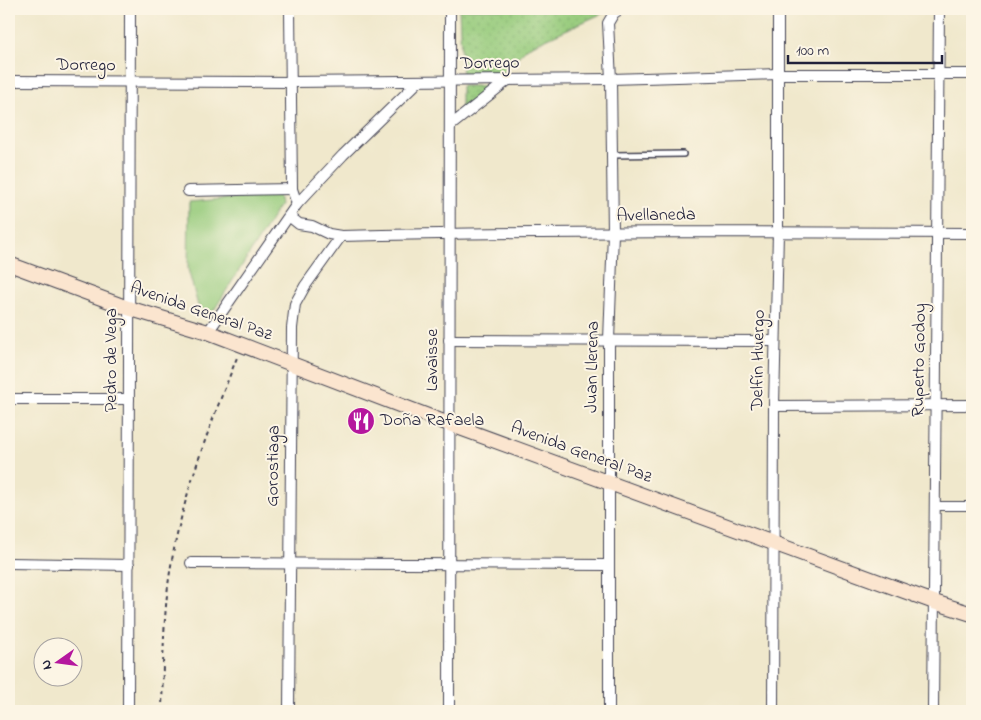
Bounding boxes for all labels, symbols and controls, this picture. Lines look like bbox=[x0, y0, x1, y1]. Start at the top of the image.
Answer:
scale bar bbox=[788, 32, 942, 64]
text: 100 m bbox=[796, 40, 829, 62]
street label: Dorrego bbox=[459, 50, 520, 79]
street label: Dorrego bbox=[55, 52, 116, 81]
street label: Avellaneda bbox=[616, 202, 696, 230]
street label: Avenida General Paz bbox=[126, 275, 276, 349]
street label: Ruperto Godoy bbox=[906, 303, 934, 417]
street label: Pedro de Vega bbox=[99, 308, 126, 412]
street label: Delfín Huergo bbox=[745, 309, 774, 412]
street label: Juan Llerena bbox=[579, 321, 607, 413]
street label: Lavaisse bbox=[420, 328, 446, 391]
restaurant icon: Doña Rafaela bbox=[346, 406, 376, 436]
place label: Doña Rafaela bbox=[379, 408, 484, 434]
street label: Avenida General Paz bbox=[507, 415, 656, 491]
street label: Gorostiaga bbox=[260, 425, 289, 507]
north arrow bbox=[32, 638, 82, 688]
text: N bbox=[36, 658, 58, 672]

